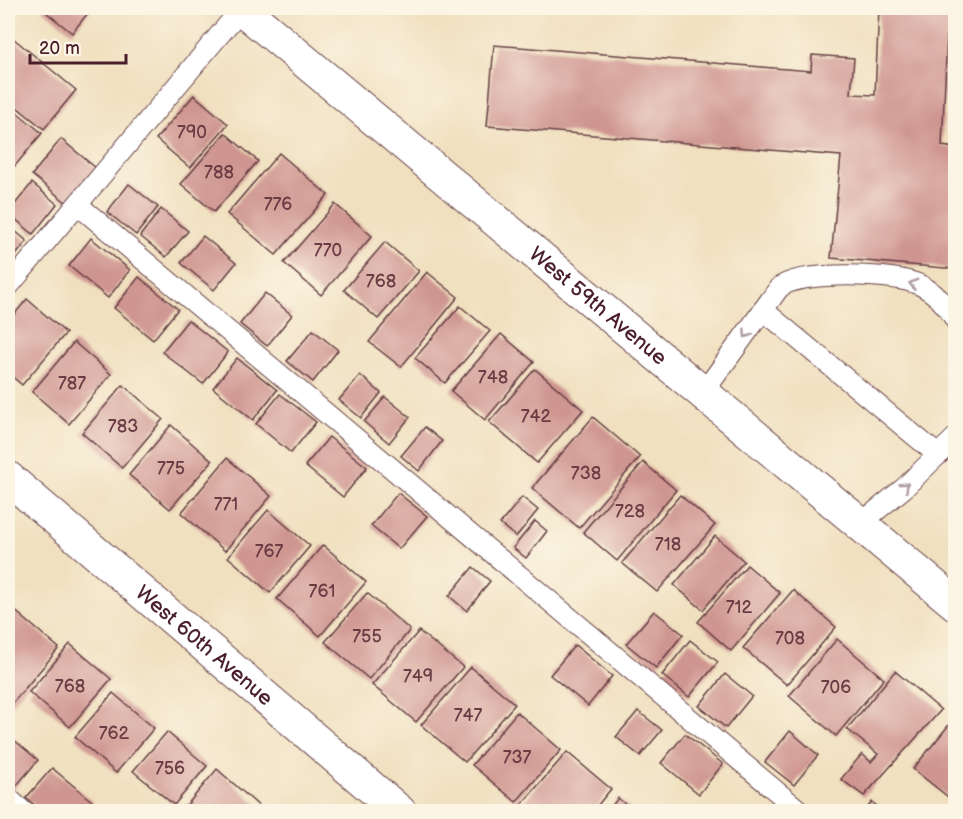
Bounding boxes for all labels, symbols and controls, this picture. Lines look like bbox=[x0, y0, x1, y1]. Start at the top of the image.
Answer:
scale bar bbox=[30, 27, 126, 65]
text: 20 m bbox=[39, 38, 80, 59]
house number: 790 bbox=[177, 122, 207, 143]
house number: 788 bbox=[204, 162, 234, 183]
house number: 776 bbox=[264, 194, 292, 215]
house number: 770 bbox=[314, 240, 342, 261]
street label: West 59th Avenue bbox=[524, 242, 672, 371]
house number: 768 bbox=[366, 271, 396, 292]
one-way arrow bbox=[908, 279, 919, 291]
one-way arrow bbox=[743, 328, 754, 339]
house number: 748 bbox=[478, 367, 508, 388]
house number: 787 bbox=[58, 373, 86, 394]
house number: 742 bbox=[521, 406, 552, 427]
house number: 783 bbox=[108, 416, 138, 437]
house number: 775 bbox=[157, 458, 185, 479]
house number: 738 bbox=[571, 463, 601, 484]
one-way arrow bbox=[897, 483, 908, 494]
house number: 771 bbox=[214, 494, 238, 515]
house number: 728 bbox=[615, 501, 645, 522]
house number: 718 bbox=[655, 534, 681, 555]
house number: 767 bbox=[255, 541, 283, 562]
street label: West 60th Avenue bbox=[130, 580, 278, 711]
house number: 761 bbox=[309, 581, 335, 602]
house number: 712 bbox=[726, 597, 753, 618]
house number: 755 bbox=[352, 626, 382, 647]
house number: 708 bbox=[775, 628, 805, 649]
house number: 749 bbox=[403, 666, 433, 687]
house number: 768 bbox=[55, 676, 85, 697]
house number: 706 bbox=[821, 677, 851, 698]
house number: 747 bbox=[454, 705, 482, 726]
house number: 762 bbox=[99, 723, 130, 744]
house number: 737 bbox=[503, 747, 532, 768]
house number: 756 bbox=[155, 758, 185, 779]

